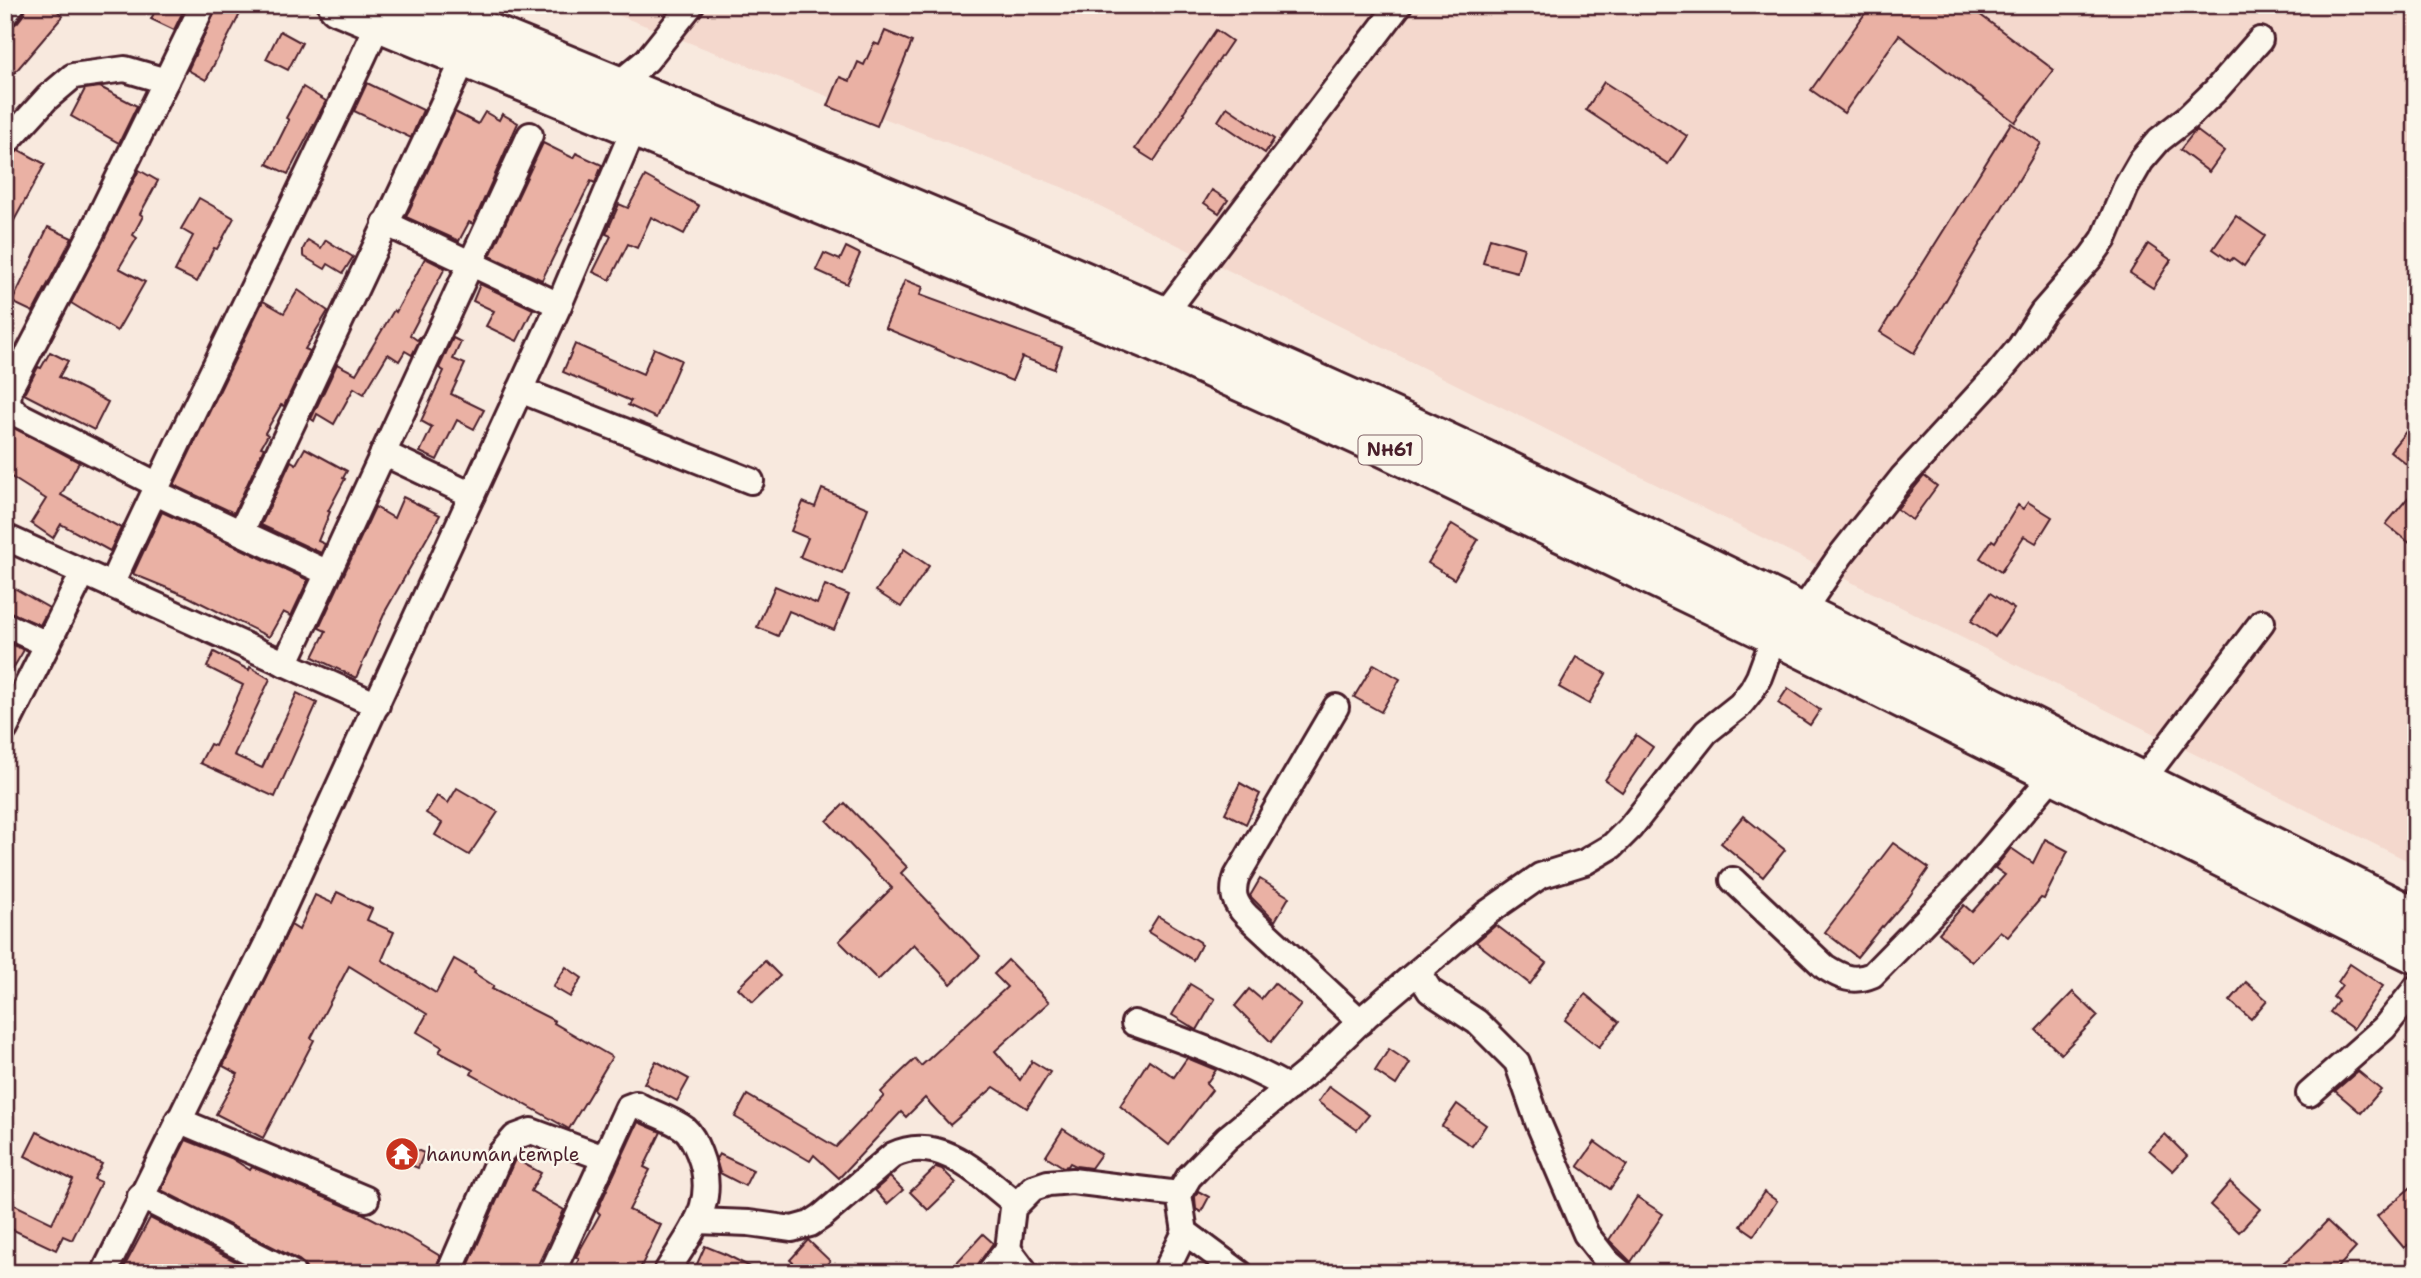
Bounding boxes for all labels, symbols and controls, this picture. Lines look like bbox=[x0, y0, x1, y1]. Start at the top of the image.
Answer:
road number: NH61 bbox=[1358, 436, 1422, 464]
temple icon: hanuman temple bbox=[383, 1135, 421, 1173]
place label: hanuman temple bbox=[426, 1142, 580, 1167]

